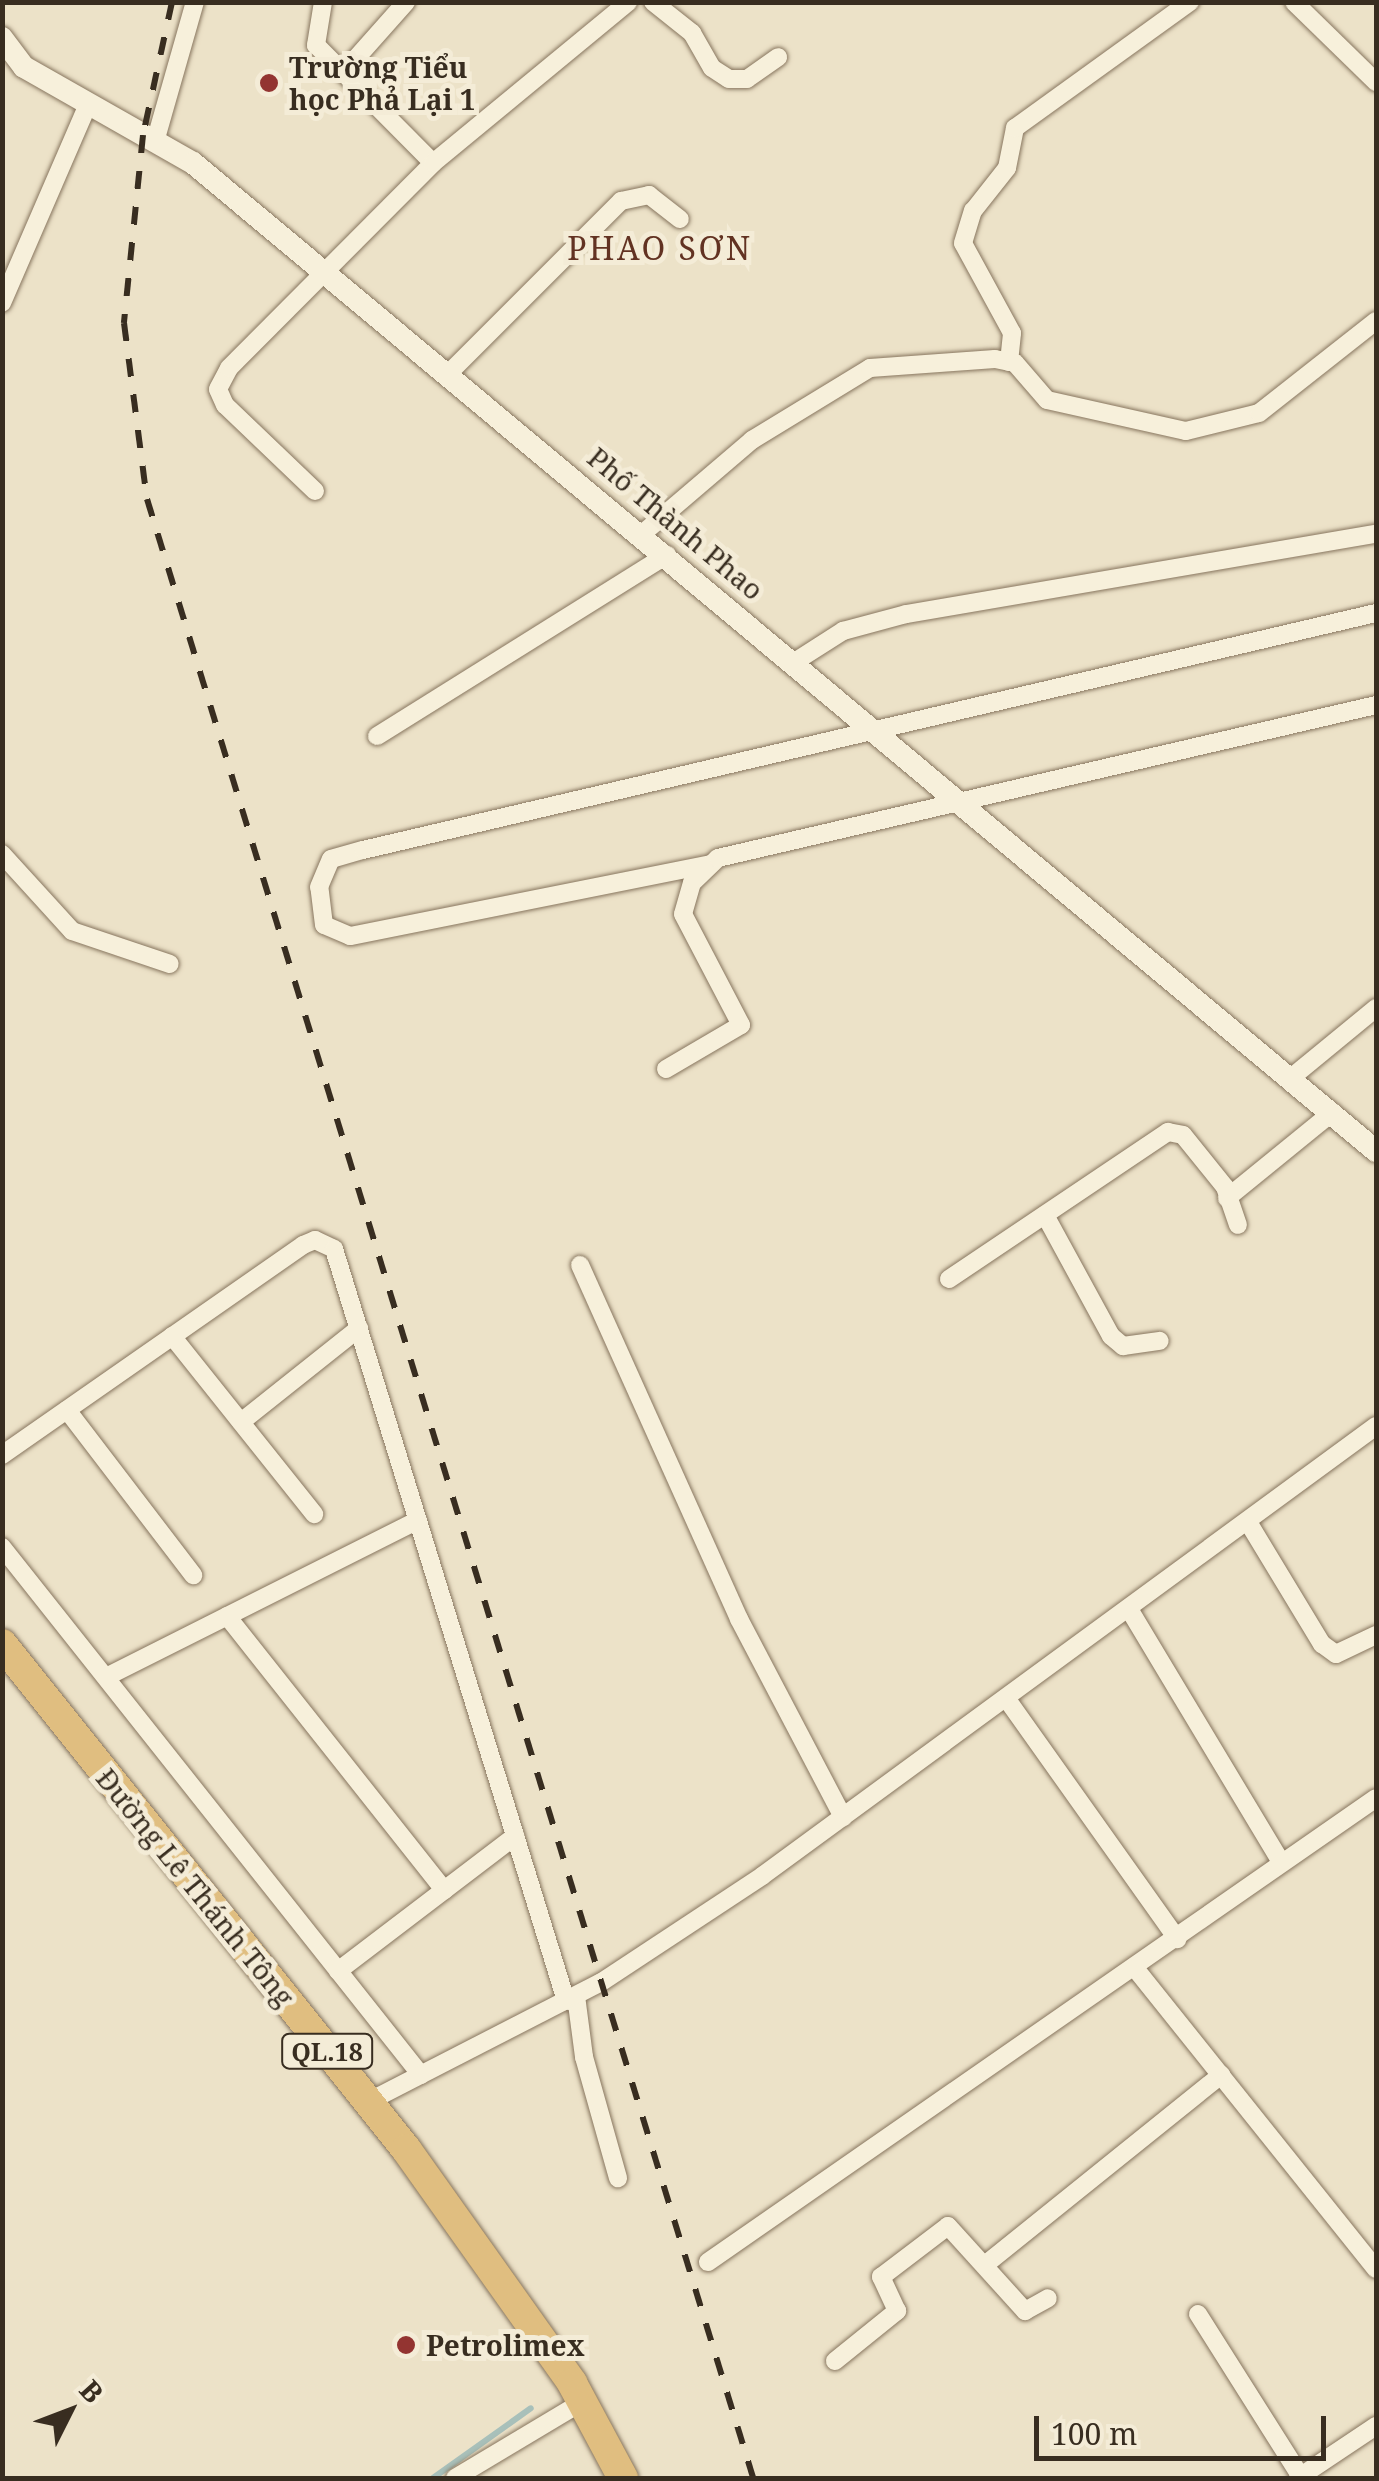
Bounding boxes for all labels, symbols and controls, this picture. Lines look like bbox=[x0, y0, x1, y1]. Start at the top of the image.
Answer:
place label: Trường Tiểu học Phả Lại 1 bbox=[289, 50, 476, 116]
marker: Trường Tiểu học Phả Lại 1 bbox=[258, 72, 280, 94]
district label: PHAO SƠN bbox=[567, 229, 753, 267]
street label: Phố Thành Phao bbox=[581, 440, 771, 606]
street label: Đường Lê Thánh Tông bbox=[90, 1761, 302, 2013]
road number: QL.18 bbox=[280, 2031, 374, 2071]
place label: Petrolimex bbox=[426, 2328, 584, 2362]
marker: Petrolimex bbox=[395, 2334, 417, 2356]
north arrow bbox=[20, 2361, 120, 2461]
text: B bbox=[72, 2371, 113, 2411]
scale bar bbox=[1039, 2396, 1332, 2458]
text: 100 m bbox=[1051, 2413, 1137, 2454]

